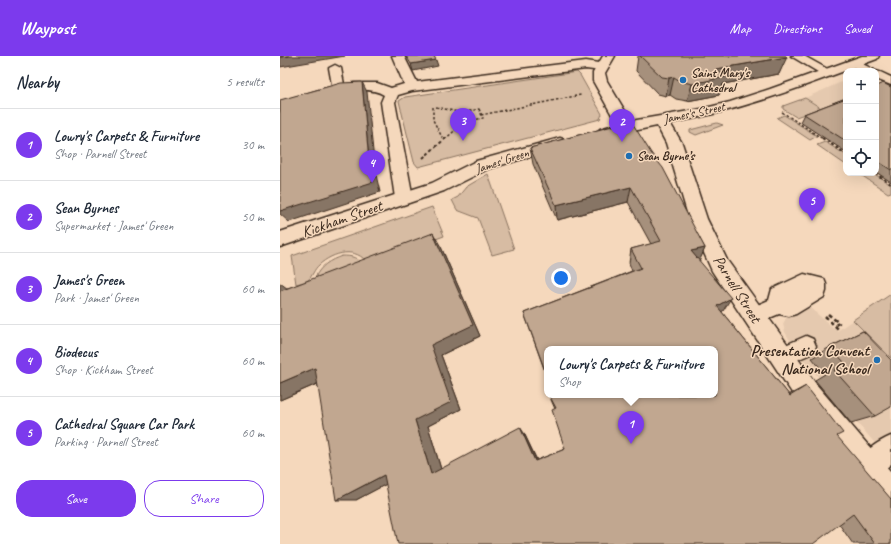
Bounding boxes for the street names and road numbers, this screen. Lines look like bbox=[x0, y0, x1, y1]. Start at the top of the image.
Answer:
street label: James's Street bbox=[661, 98, 728, 128]
street label: James' Green bbox=[472, 145, 531, 177]
street label: Kickham Street bbox=[299, 195, 386, 242]
street label: Parnell Street bbox=[708, 252, 766, 328]

